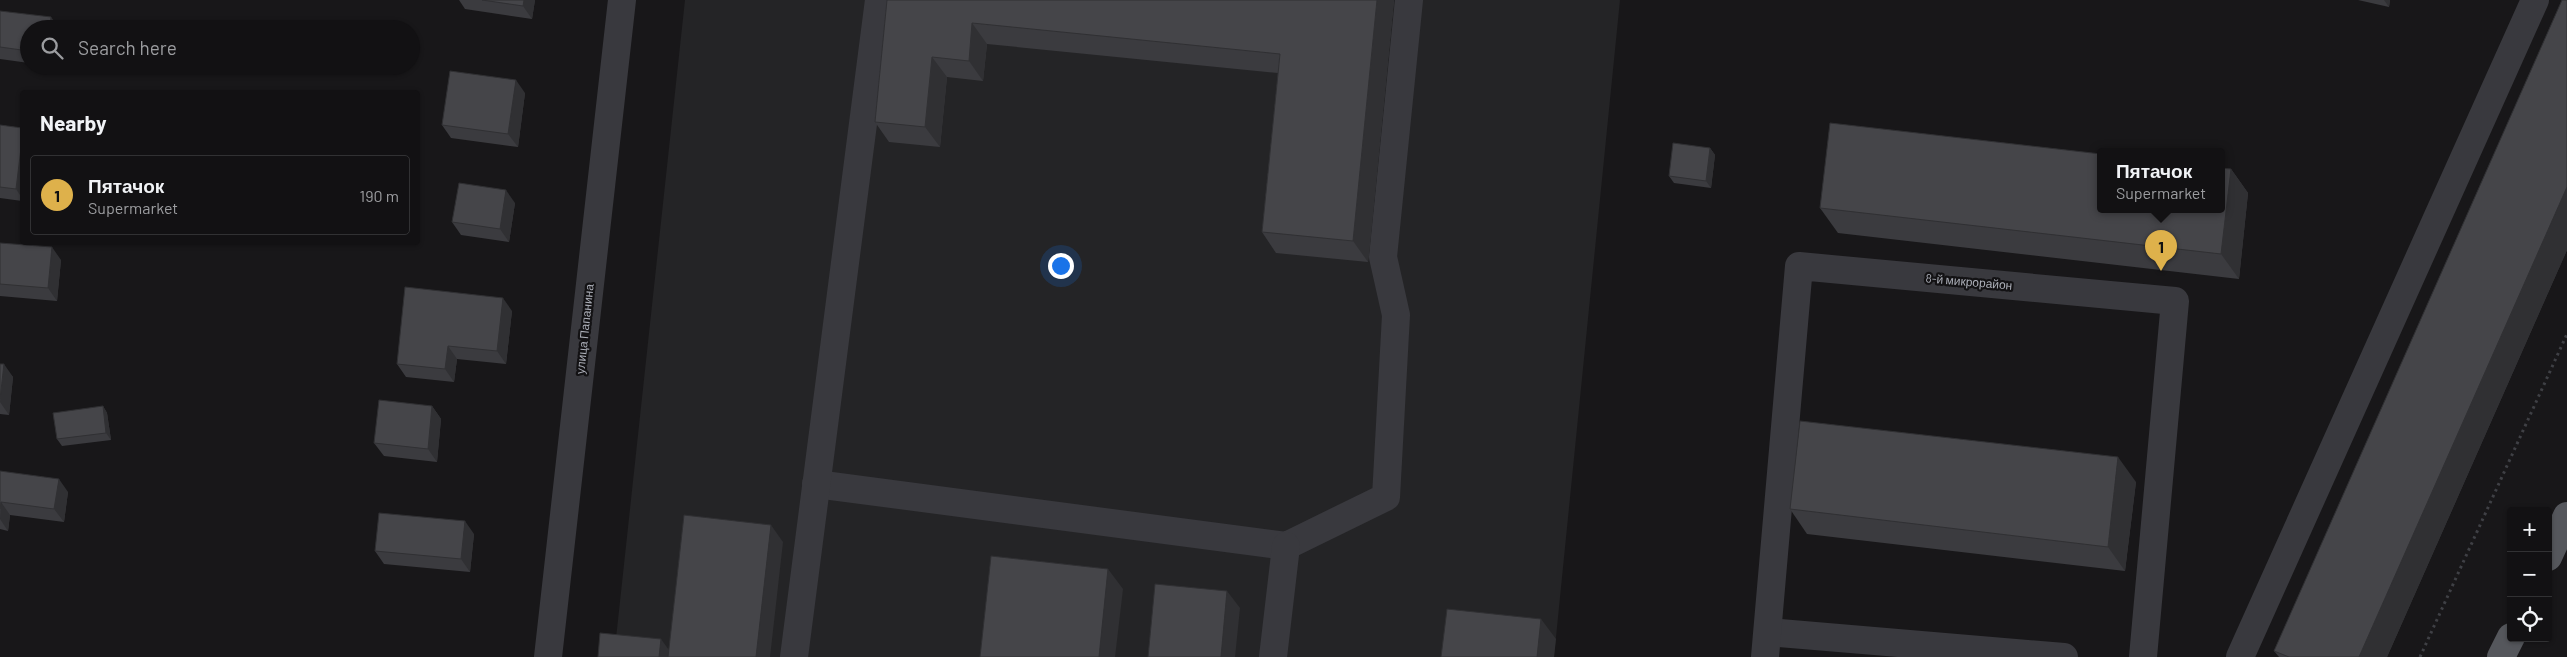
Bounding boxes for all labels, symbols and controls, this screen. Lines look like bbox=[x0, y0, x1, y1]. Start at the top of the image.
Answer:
search box bbox=[20, 20, 420, 75]
icon: search bbox=[38, 34, 66, 62]
text: Search here bbox=[78, 36, 177, 59]
text: Nearby bbox=[40, 110, 106, 135]
popup bbox=[2097, 148, 2225, 213]
text: Пятачок bbox=[2116, 159, 2192, 182]
text: Пятачок bbox=[88, 174, 164, 197]
text: Supermarket bbox=[2116, 183, 2206, 202]
text: 1 bbox=[54, 186, 60, 205]
text: 190 m bbox=[360, 186, 399, 205]
text: Supermarket bbox=[88, 198, 178, 217]
pin: 1 bbox=[2145, 230, 2177, 271]
your location bbox=[1048, 253, 1074, 279]
street label: 8-й микрорайон bbox=[1925, 270, 2013, 293]
street label: улица Папанина bbox=[572, 283, 597, 375]
map controls bbox=[2507, 507, 2552, 642]
button: + bbox=[2507, 507, 2552, 552]
button: − bbox=[2507, 552, 2552, 597]
button: locate bbox=[2507, 597, 2552, 642]

